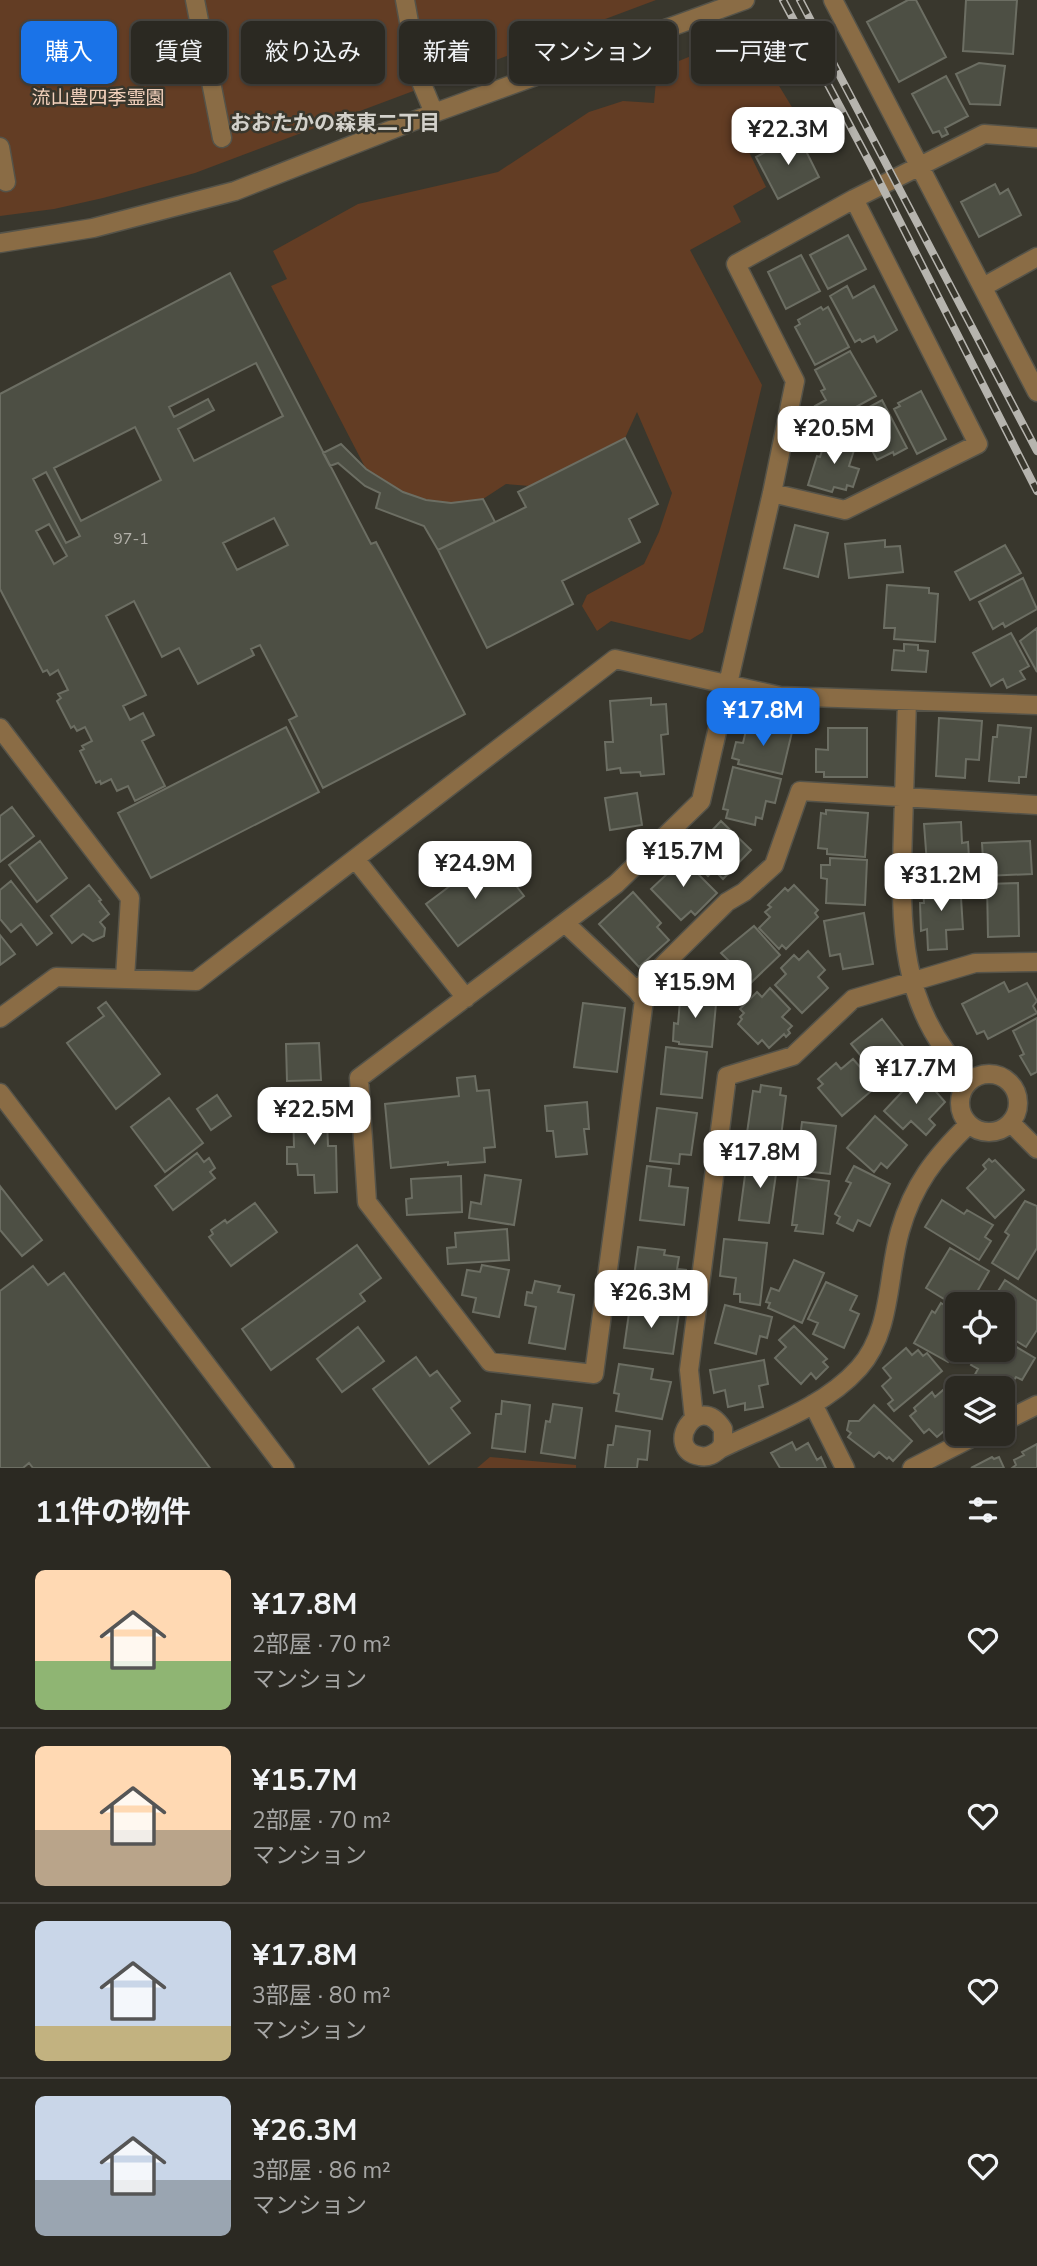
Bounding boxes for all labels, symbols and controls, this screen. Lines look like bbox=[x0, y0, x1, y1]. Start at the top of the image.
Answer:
chip: 購入 bbox=[21, 21, 117, 84]
chip: 賃貸 bbox=[131, 21, 227, 84]
chip: 絞り込み bbox=[241, 21, 385, 84]
chip: 新着 bbox=[399, 21, 495, 84]
chip: マンション bbox=[509, 21, 677, 84]
chip: 一戸建て bbox=[691, 21, 835, 84]
park label: 流山豊四季霊園 bbox=[31, 85, 165, 111]
pin: ¥22.3M bbox=[731, 108, 845, 167]
district label: おおたかの森東二丁目 bbox=[230, 109, 440, 137]
text: ¥22.3M bbox=[748, 114, 828, 145]
pin: ¥20.5M bbox=[777, 406, 891, 466]
text: ¥20.5M bbox=[794, 413, 874, 444]
house number: 97-1 bbox=[113, 528, 149, 550]
pin: ¥17.8M bbox=[706, 688, 820, 748]
text: ¥17.8M bbox=[723, 695, 803, 726]
pin: ¥15.7M bbox=[626, 830, 740, 889]
text: ¥15.7M bbox=[643, 836, 723, 867]
pin: ¥24.9M bbox=[418, 842, 532, 901]
text: ¥24.9M bbox=[435, 848, 515, 879]
pin: ¥31.2M bbox=[884, 853, 998, 913]
text: ¥31.2M bbox=[901, 860, 981, 891]
pin: ¥15.9M bbox=[638, 960, 752, 1020]
text: ¥15.9M bbox=[655, 967, 735, 998]
pin: ¥17.7M bbox=[859, 1046, 973, 1106]
text: ¥17.7M bbox=[876, 1053, 956, 1084]
pin: ¥22.5M bbox=[257, 1088, 371, 1147]
text: ¥22.5M bbox=[274, 1094, 354, 1125]
pin: ¥17.8M bbox=[703, 1130, 817, 1190]
text: ¥17.8M bbox=[720, 1137, 800, 1168]
pin: ¥26.3M bbox=[594, 1270, 708, 1330]
text: ¥26.3M bbox=[611, 1277, 691, 1308]
map controls bbox=[945, 1292, 1015, 1446]
button: locate bbox=[945, 1292, 1015, 1362]
button: layers bbox=[945, 1376, 1015, 1446]
icon: filters bbox=[964, 1491, 1002, 1529]
text: 11件の物件 bbox=[35, 1492, 191, 1533]
text: ¥17.8M bbox=[252, 1584, 357, 1625]
icon: home bbox=[91, 1598, 175, 1682]
icon: heart bbox=[964, 1621, 1002, 1659]
text: 2部屋 · 70 m² bbox=[252, 1629, 391, 1660]
text: マンション bbox=[252, 1664, 367, 1695]
text: ¥15.7M bbox=[252, 1760, 357, 1801]
icon: home bbox=[91, 1774, 175, 1858]
icon: heart bbox=[964, 1797, 1002, 1835]
text: 2部屋 · 70 m² bbox=[252, 1805, 391, 1836]
text: マンション bbox=[252, 1840, 367, 1871]
text: ¥17.8M bbox=[252, 1935, 357, 1976]
icon: home bbox=[91, 1949, 175, 2033]
icon: heart bbox=[964, 1972, 1002, 2010]
text: 3部屋 · 80 m² bbox=[252, 1980, 391, 2011]
text: マンション bbox=[252, 2015, 367, 2046]
text: ¥26.3M bbox=[252, 2110, 357, 2151]
icon: home bbox=[91, 2124, 175, 2208]
icon: heart bbox=[964, 2147, 1002, 2185]
text: 3部屋 · 86 m² bbox=[252, 2155, 391, 2186]
text: マンション bbox=[252, 2190, 367, 2221]

